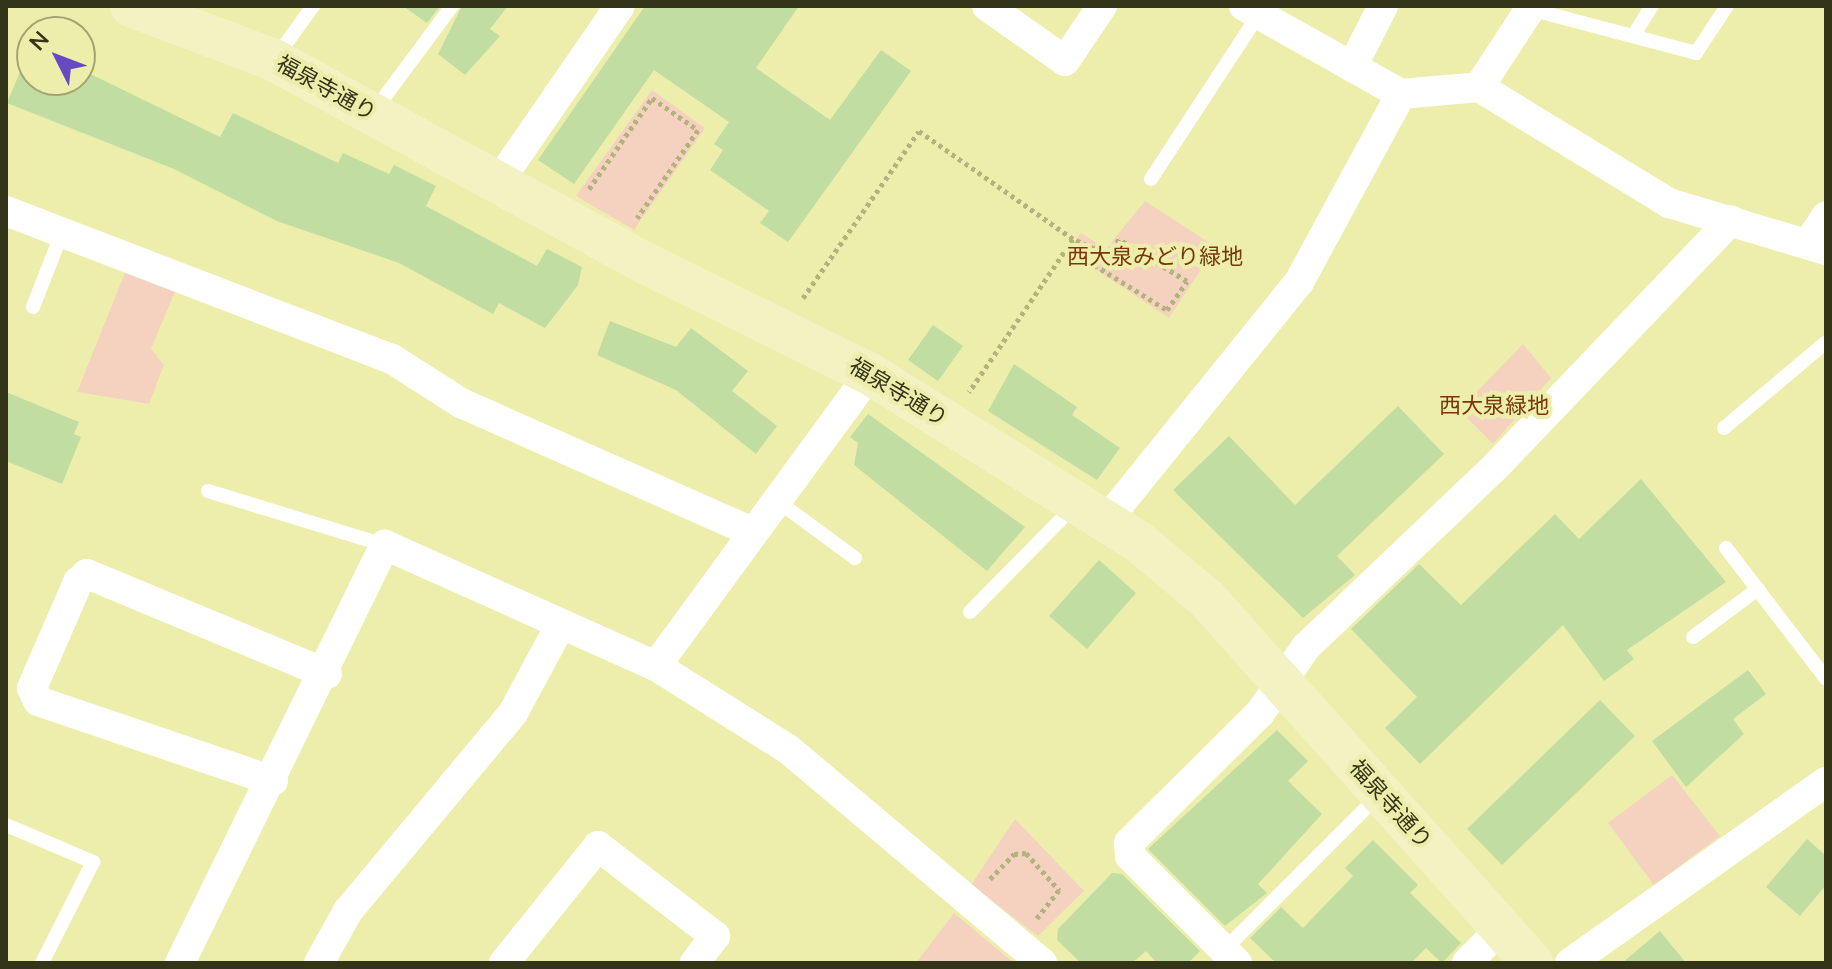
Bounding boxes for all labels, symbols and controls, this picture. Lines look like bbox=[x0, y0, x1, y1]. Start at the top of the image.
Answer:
north arrow bbox=[16, 16, 96, 96]
text: N bbox=[23, 25, 56, 57]
street label: 福泉寺通り bbox=[271, 51, 381, 127]
park label: 西大泉みどり緑地 bbox=[1067, 245, 1243, 271]
street label: 福泉寺通り bbox=[844, 353, 952, 433]
park label: 西大泉緑地 bbox=[1439, 394, 1549, 420]
street label: 福泉寺通り bbox=[1343, 755, 1437, 855]

